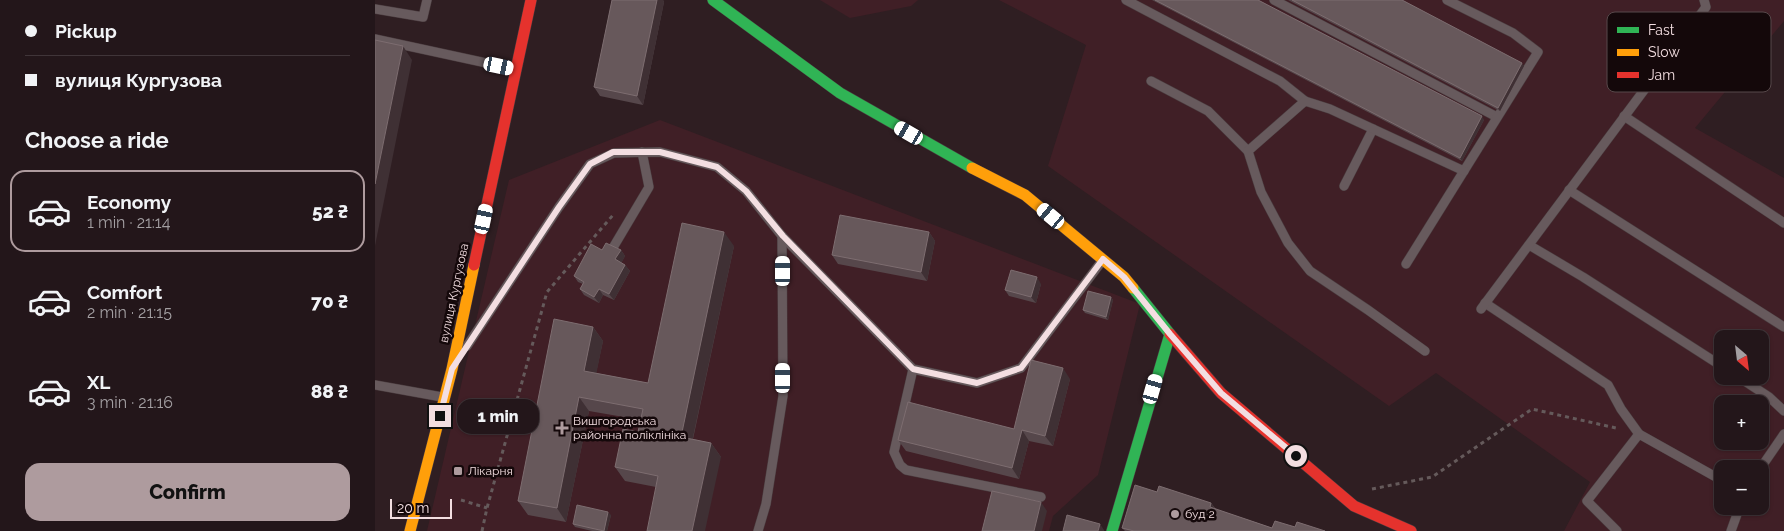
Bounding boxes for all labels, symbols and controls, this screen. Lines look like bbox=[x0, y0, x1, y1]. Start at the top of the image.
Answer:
legend bbox=[1607, 12, 1771, 92]
text: Pickup bbox=[55, 20, 117, 42]
text: Fast bbox=[1648, 22, 1675, 38]
text: Slow bbox=[1648, 44, 1680, 60]
car bbox=[482, 56, 515, 76]
text: Jam bbox=[1648, 67, 1675, 83]
text: вулиця Кургузова bbox=[55, 69, 222, 91]
car bbox=[892, 119, 925, 147]
text: Choose a ride bbox=[25, 127, 169, 153]
icon: car bbox=[27, 189, 72, 234]
text: Economy bbox=[87, 191, 171, 213]
text: 52 ₴ bbox=[312, 200, 348, 222]
car bbox=[1034, 201, 1067, 231]
car bbox=[473, 203, 494, 235]
text: 1 min · 21:14 bbox=[87, 213, 170, 232]
street label: вулиця Кургузова bbox=[437, 242, 471, 344]
car bbox=[775, 256, 790, 286]
icon: car bbox=[27, 279, 72, 324]
text: Comfort bbox=[87, 281, 162, 303]
text: 70 ₴ bbox=[311, 290, 348, 312]
text: 2 min · 21:15 bbox=[87, 303, 172, 322]
north arrow bbox=[1714, 330, 1769, 385]
map controls bbox=[1714, 330, 1769, 515]
car bbox=[775, 363, 790, 393]
icon: car bbox=[27, 369, 72, 414]
text: XL bbox=[87, 371, 110, 393]
car bbox=[1141, 373, 1164, 405]
text: 88 ₴ bbox=[311, 380, 348, 402]
text: 3 min · 21:16 bbox=[87, 393, 173, 412]
button: + bbox=[1714, 395, 1769, 450]
callout: 1 min bbox=[457, 398, 540, 434]
route end bbox=[429, 405, 451, 427]
text: 1 min bbox=[477, 407, 519, 426]
place label: Вишгородська районна поліклініка bbox=[573, 414, 686, 442]
marker: Вишгородська районна поліклініка bbox=[555, 421, 569, 435]
route start bbox=[1285, 445, 1307, 467]
button: − bbox=[1714, 460, 1769, 515]
button: Confirm bbox=[25, 463, 350, 521]
place label: Лікарня bbox=[468, 464, 513, 478]
marker: Лікарня bbox=[452, 465, 464, 477]
scale bar bbox=[390, 496, 453, 519]
text: 20 m bbox=[397, 500, 429, 516]
place label: буд 2 bbox=[1185, 507, 1215, 521]
marker: буд 2 bbox=[1169, 508, 1181, 520]

